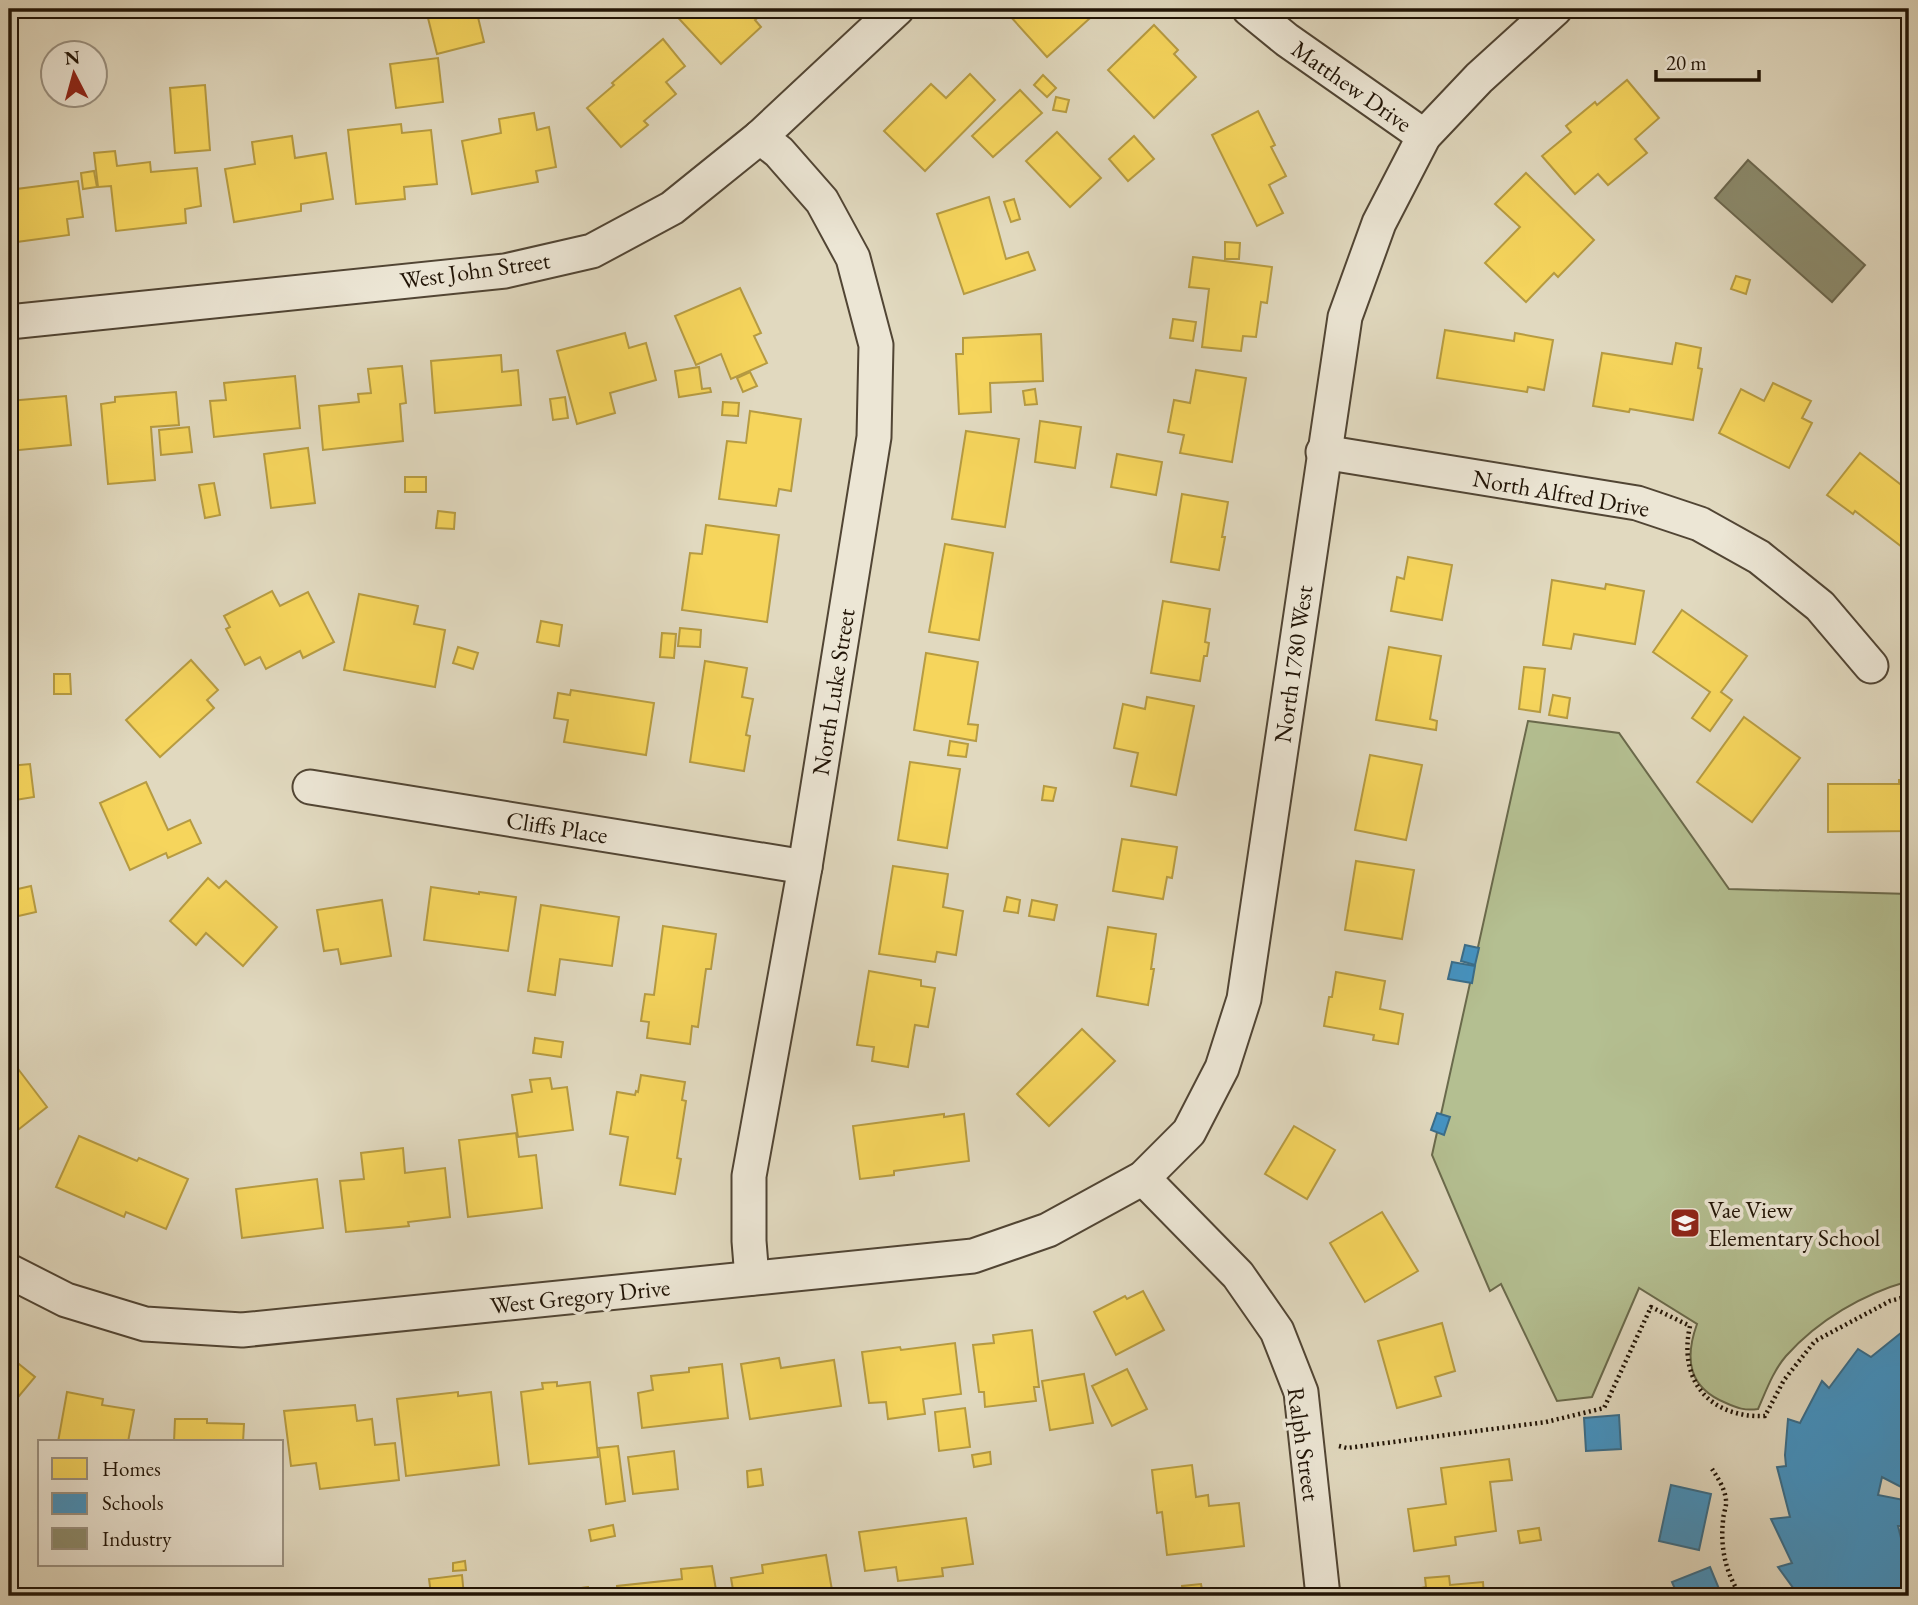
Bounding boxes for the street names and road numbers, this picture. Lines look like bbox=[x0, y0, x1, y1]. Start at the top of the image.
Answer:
street label: Matthew Drive bbox=[1286, 33, 1418, 139]
street label: West John Street bbox=[398, 244, 553, 296]
street label: North Alfred Drive bbox=[1470, 462, 1652, 524]
street label: North 1780 West bbox=[1267, 583, 1319, 745]
street label: North Luke Street bbox=[805, 606, 862, 778]
street label: Cliffs Place bbox=[504, 804, 610, 850]
street label: West Gregory Drive bbox=[488, 1271, 672, 1321]
street label: Ralph Street bbox=[1281, 1385, 1327, 1503]

